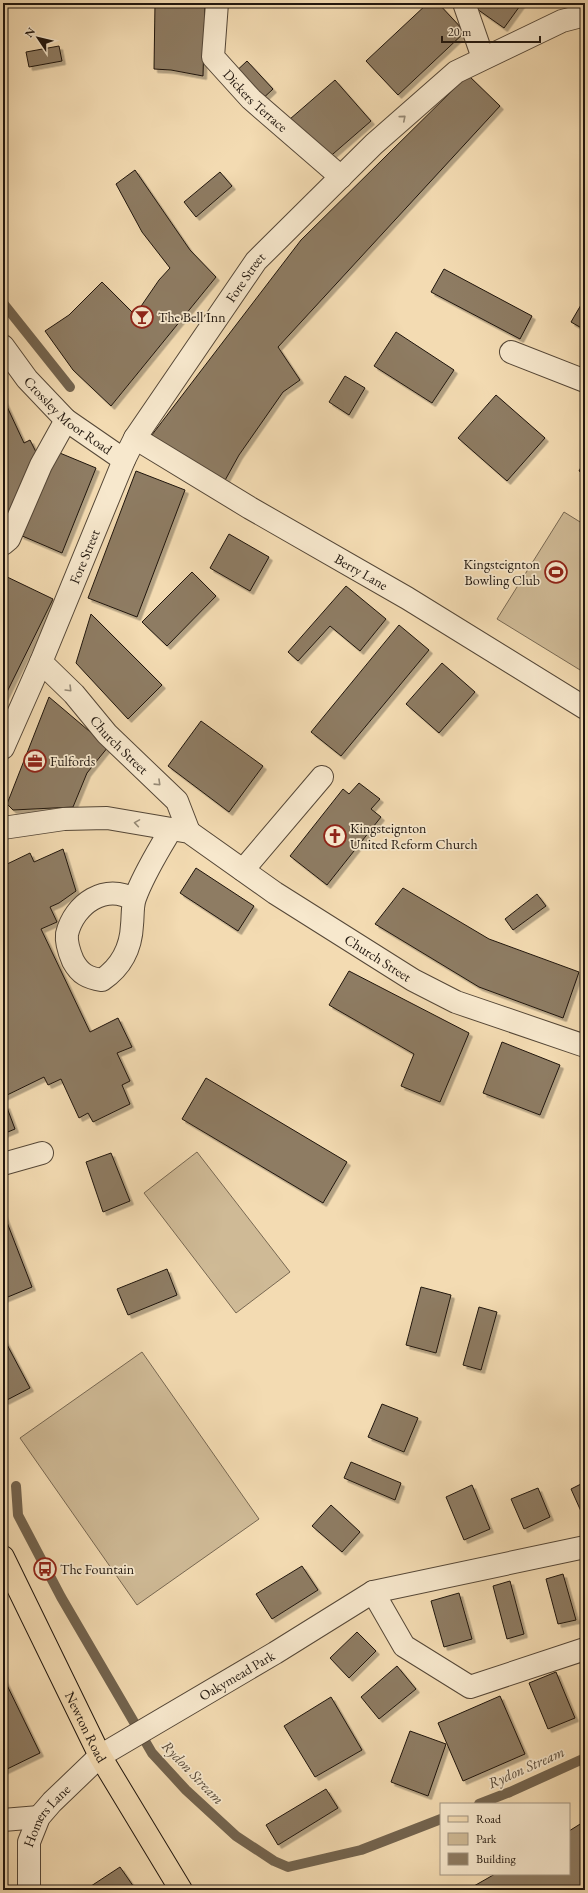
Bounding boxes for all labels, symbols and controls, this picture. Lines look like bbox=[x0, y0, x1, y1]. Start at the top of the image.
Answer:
north arrow bbox=[18, 18, 58, 58]
scale bar bbox=[442, 18, 540, 44]
text: 20 m bbox=[448, 24, 472, 40]
text: N bbox=[22, 25, 38, 40]
street label: Dickers Terrace bbox=[219, 65, 292, 136]
one-way arrow bbox=[398, 116, 406, 123]
street label: Fore Street bbox=[221, 248, 269, 306]
bar icon: The Bell Inn bbox=[129, 304, 155, 330]
place label: The Bell Inn bbox=[158, 308, 226, 326]
street label: Crossley Moor Road bbox=[20, 372, 117, 459]
street label: Fore Street bbox=[65, 526, 104, 587]
street label: Berry Lane bbox=[331, 549, 392, 595]
place label: Kingsteignton Bowling Club bbox=[464, 555, 541, 589]
sports icon: Kingsteignton Bowling Club bbox=[543, 559, 569, 585]
one-way arrow bbox=[64, 685, 72, 692]
street label: Church Street bbox=[86, 712, 153, 778]
office icon: Fulfords bbox=[22, 748, 48, 774]
place label: Fulfords bbox=[50, 752, 96, 770]
one-way arrow bbox=[154, 779, 161, 786]
place label: Kingsteignton United Reform Church bbox=[350, 819, 478, 853]
one-way arrow bbox=[134, 820, 140, 828]
church icon: Kingsteignton United Reform Church bbox=[322, 823, 348, 849]
street label: Church Street bbox=[341, 930, 415, 986]
bus stop icon: The Fountain bbox=[32, 1556, 58, 1582]
place label: The Fountain bbox=[60, 1560, 135, 1578]
street label: Oakymead Park bbox=[196, 1646, 278, 1705]
street label: Newton Road bbox=[61, 1688, 111, 1767]
water label: Rydon Stream bbox=[158, 1736, 228, 1808]
water label: Rydon Stream bbox=[485, 1742, 567, 1792]
street label: Homers Lane bbox=[19, 1780, 74, 1850]
legend bbox=[440, 1803, 570, 1875]
text: Road bbox=[476, 1811, 502, 1827]
text: Park bbox=[476, 1831, 497, 1847]
text: Building bbox=[476, 1851, 517, 1867]

